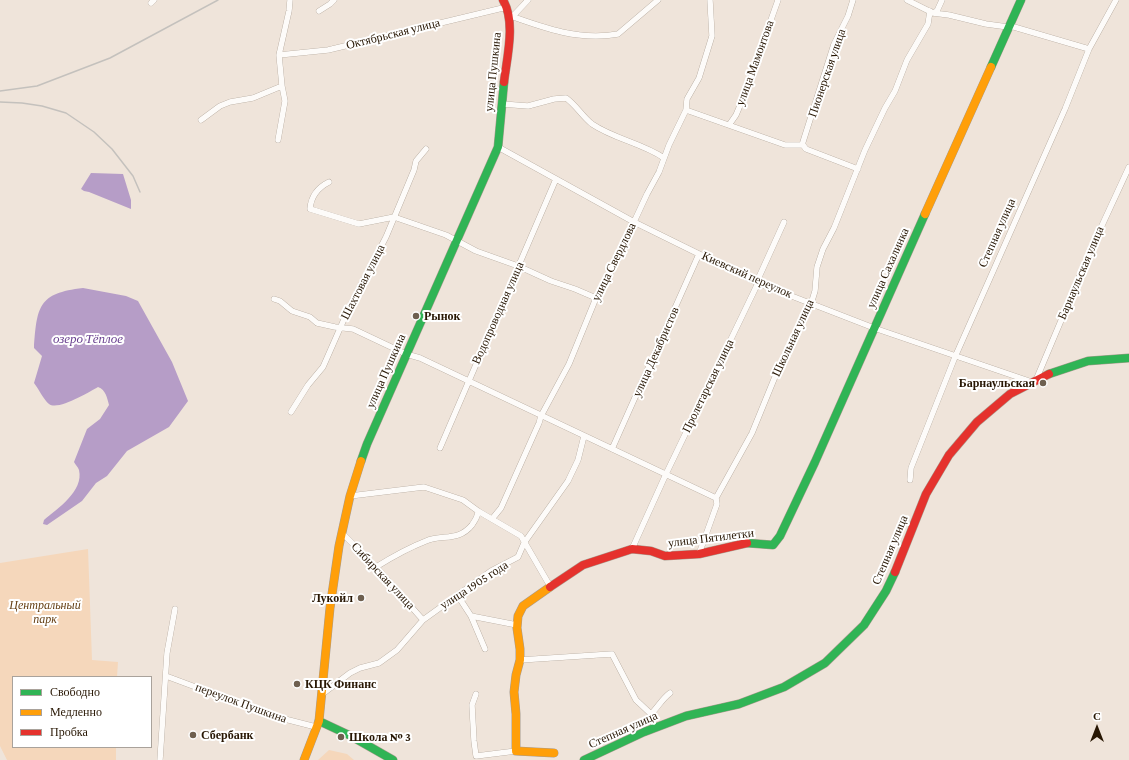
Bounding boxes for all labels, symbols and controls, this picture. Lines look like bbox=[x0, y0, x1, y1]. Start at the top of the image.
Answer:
street label: Октябрьская улица bbox=[345, 15, 441, 53]
street label: улица Мамонтова bbox=[733, 18, 777, 108]
street label: Пионерская улица bbox=[805, 27, 849, 119]
street label: улица Пушкина bbox=[482, 32, 504, 112]
street label: Степная улица bbox=[975, 196, 1019, 270]
street label: улица Свердлова bbox=[589, 220, 639, 304]
street label: Барнаульская улица bbox=[1055, 224, 1107, 322]
street label: улица Сахалинка bbox=[864, 226, 912, 310]
street label: Шахтовая улица bbox=[338, 242, 388, 322]
street label: Киевский переулок bbox=[699, 249, 795, 301]
street label: Водопроводная улица bbox=[469, 260, 527, 366]
street label: Школьная улица bbox=[769, 297, 817, 379]
street label: улица Декабристов bbox=[630, 305, 682, 399]
place label: Рынок bbox=[424, 309, 461, 323]
marker: Рынок bbox=[411, 311, 421, 321]
water label: озеро Тёплое bbox=[53, 331, 123, 347]
street label: улица Пушкина bbox=[363, 332, 409, 410]
street label: Пролетарская улица bbox=[679, 337, 737, 435]
place label: Барнаульская bbox=[959, 376, 1035, 390]
marker: Барнаульская bbox=[1038, 378, 1048, 388]
street label: Степная улица bbox=[869, 513, 911, 587]
street label: улица Пятилетки bbox=[667, 526, 755, 550]
street label: Сибирская улица bbox=[348, 539, 418, 613]
street label: улица 1905 года bbox=[437, 558, 511, 612]
place label: Лукойл bbox=[312, 591, 353, 605]
marker: Лукойл bbox=[356, 593, 366, 603]
park label: Центральный парк bbox=[9, 598, 81, 626]
legend bbox=[12, 676, 152, 748]
place label: КЦК Финанс bbox=[305, 677, 376, 691]
marker: КЦК Финанс bbox=[292, 679, 302, 689]
street label: переулок Пушкина bbox=[193, 680, 289, 726]
text: Свободно bbox=[50, 685, 100, 699]
text: Медленно bbox=[50, 705, 102, 719]
street label: Степная улица bbox=[586, 708, 660, 752]
north arrow bbox=[1077, 708, 1117, 748]
text: С bbox=[1093, 710, 1101, 722]
text: Пробка bbox=[50, 725, 88, 739]
place label: Сбербанк bbox=[201, 728, 253, 742]
marker: Сбербанк bbox=[188, 730, 198, 740]
place label: Школа № 3 bbox=[349, 730, 411, 744]
marker: Школа № 3 bbox=[336, 732, 346, 742]

